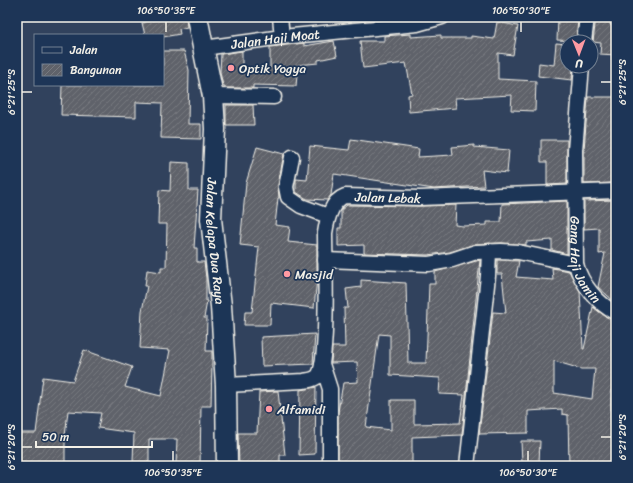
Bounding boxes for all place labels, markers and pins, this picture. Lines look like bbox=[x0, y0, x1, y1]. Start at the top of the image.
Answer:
place label: Optik Yogya bbox=[239, 57, 306, 80]
marker: Optik Yogya bbox=[226, 63, 236, 73]
place label: Masjid bbox=[295, 263, 334, 286]
marker: Masjid bbox=[282, 269, 292, 279]
place label: Alfamidi bbox=[276, 398, 326, 421]
marker: Alfamidi bbox=[264, 404, 274, 414]

